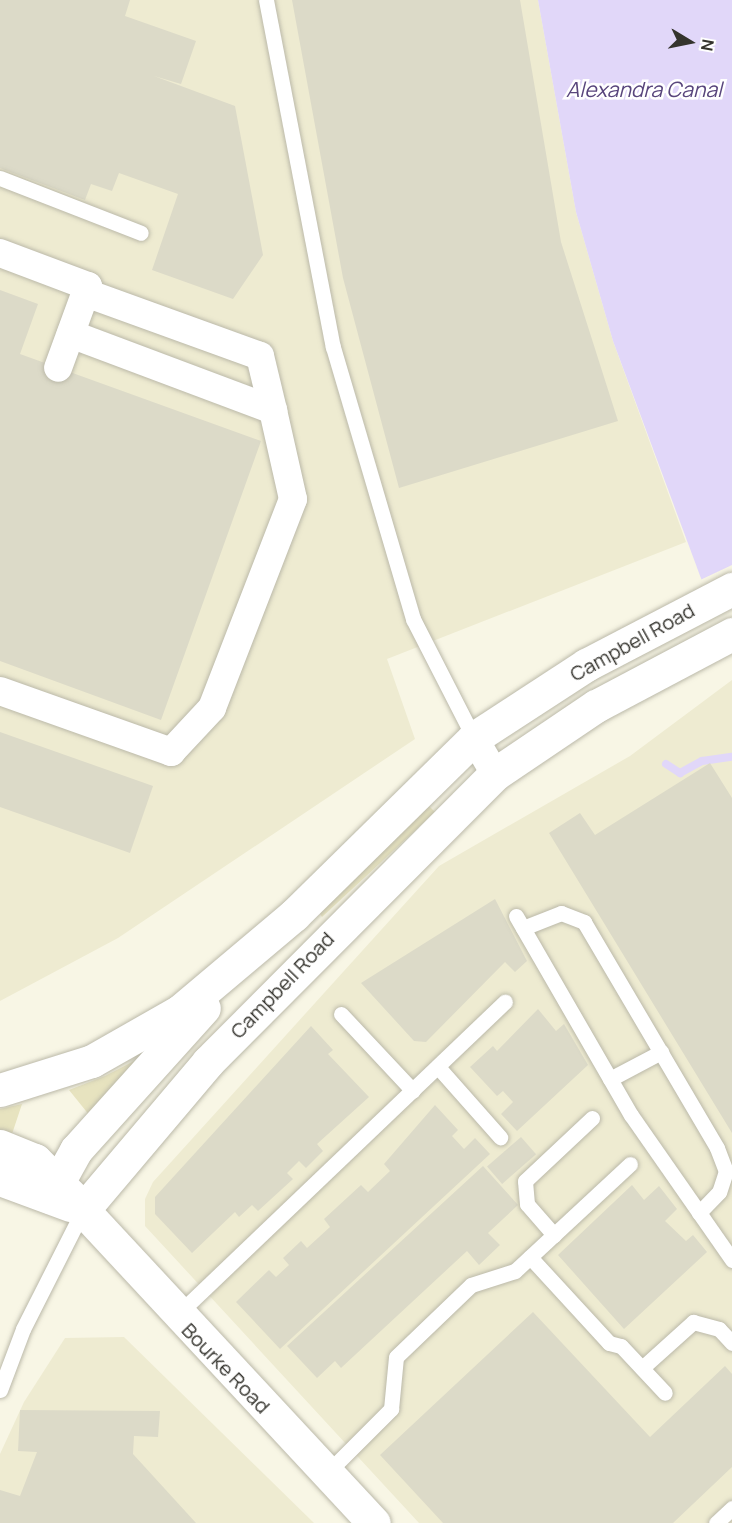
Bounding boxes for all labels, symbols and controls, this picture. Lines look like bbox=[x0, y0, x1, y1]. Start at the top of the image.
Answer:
north arrow bbox=[660, 12, 720, 72]
text: N bbox=[696, 38, 720, 53]
water label: Alexandra Canal bbox=[566, 76, 722, 102]
street label: Campbell Road bbox=[566, 598, 698, 686]
street label: Campbell Road bbox=[225, 927, 339, 1043]
street label: Bourke Road bbox=[177, 1318, 275, 1418]

